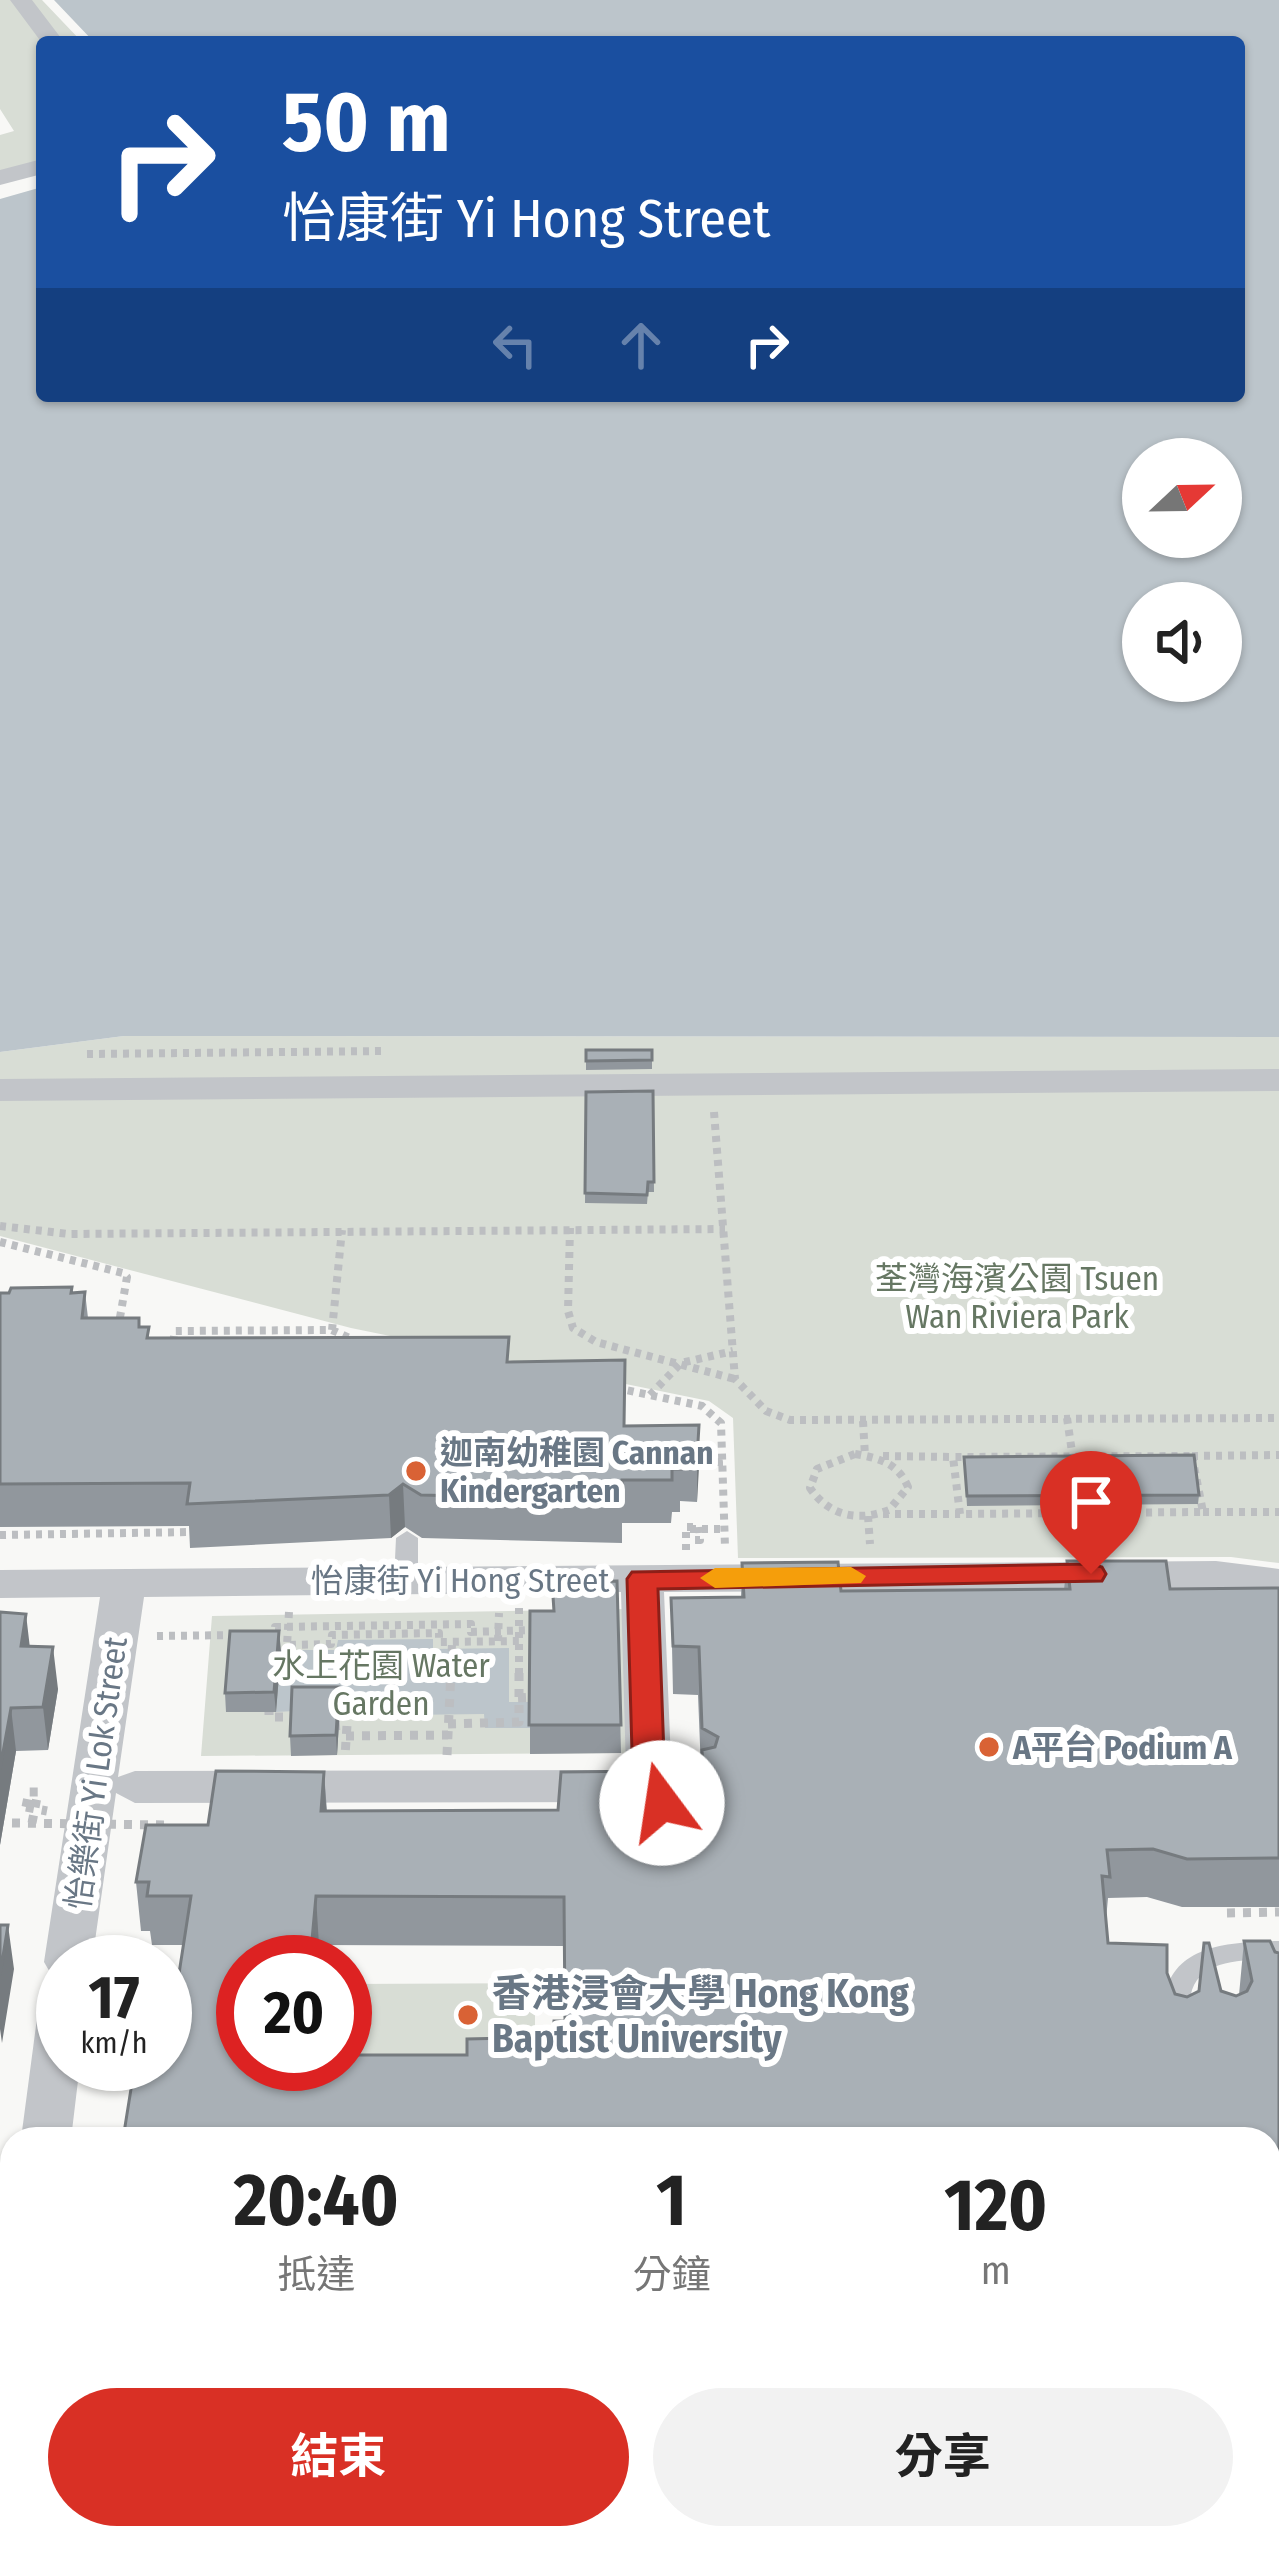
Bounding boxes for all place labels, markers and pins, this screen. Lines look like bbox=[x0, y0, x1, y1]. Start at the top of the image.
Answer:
place label: 迦南幼稚園 Cannan Kindergarten bbox=[440, 1433, 714, 1511]
pin bbox=[1040, 1451, 1142, 1574]
marker: 迦南幼稚園 Cannan Kindergarten bbox=[403, 1458, 429, 1484]
place label: A平台 Podium A bbox=[1012, 1728, 1233, 1768]
marker: A平台 Podium A bbox=[976, 1734, 1002, 1760]
place label: 香港浸會大學 Hong Kong Baptist University bbox=[492, 1971, 910, 2062]
marker: 香港浸會大學 Hong Kong Baptist University bbox=[455, 2002, 481, 2028]

